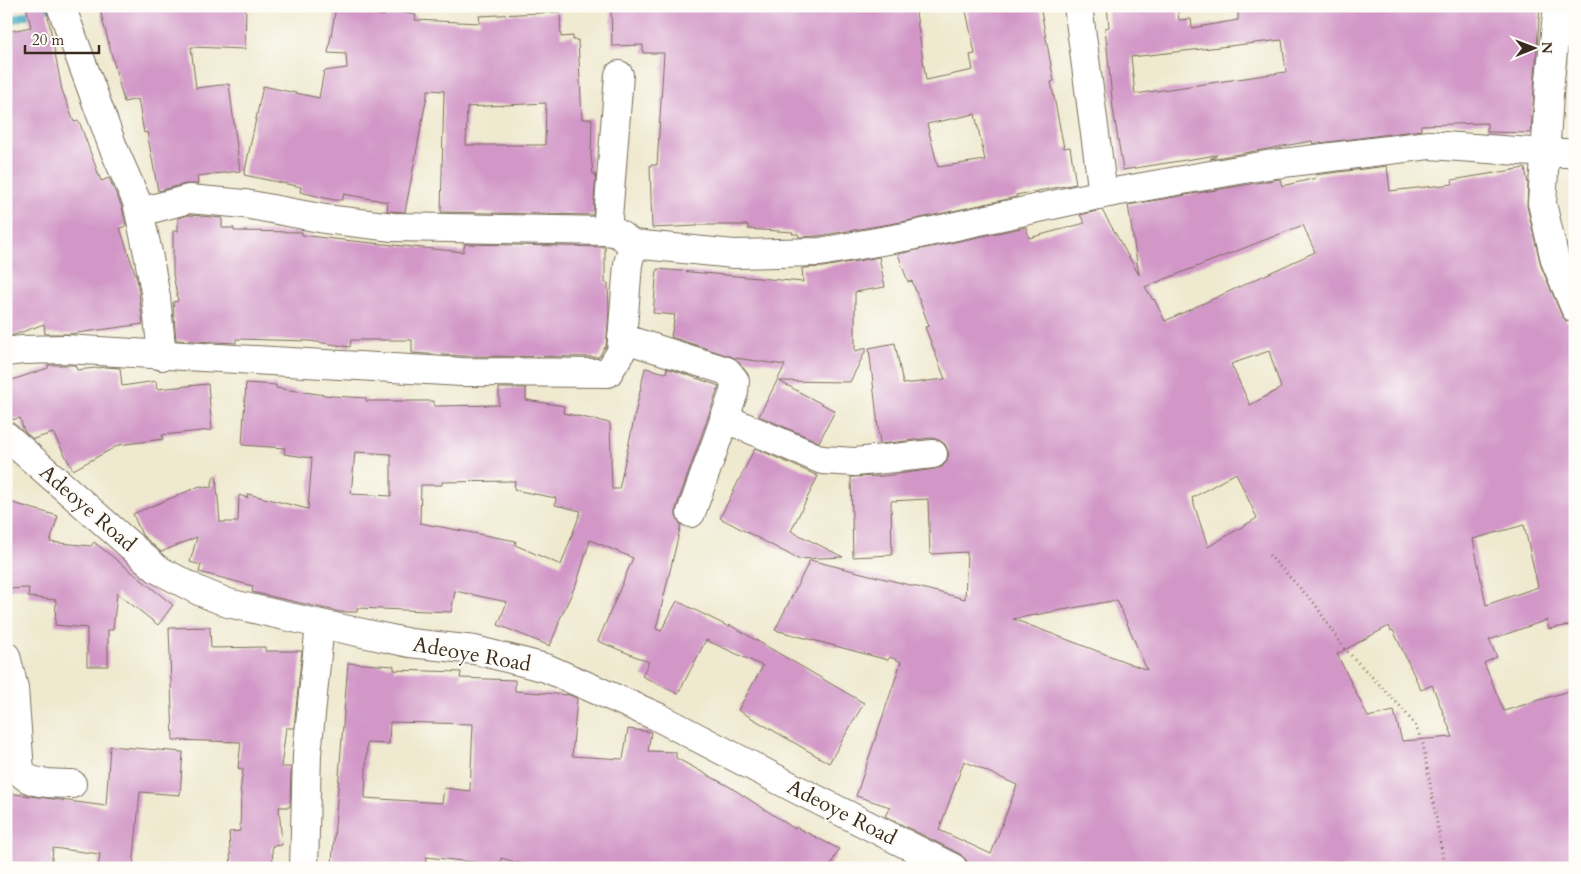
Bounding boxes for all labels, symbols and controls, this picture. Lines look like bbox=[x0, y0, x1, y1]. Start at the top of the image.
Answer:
scale bar bbox=[25, 22, 99, 54]
north arrow bbox=[1508, 22, 1558, 72]
text: 20 m bbox=[32, 30, 64, 50]
text: N bbox=[1537, 42, 1556, 54]
street label: Adeoye Road bbox=[33, 458, 142, 558]
street label: Adeoye Road bbox=[411, 630, 533, 679]
street label: Adeoye Road bbox=[782, 772, 902, 852]

